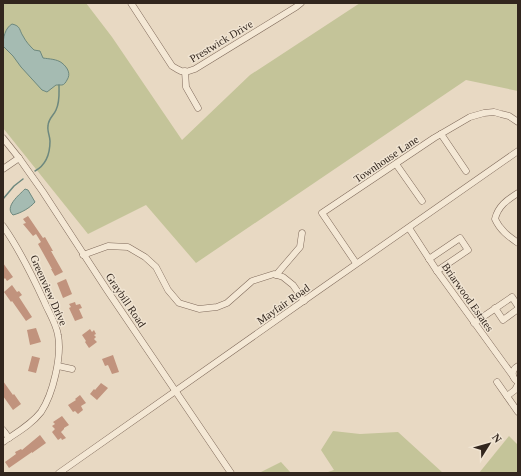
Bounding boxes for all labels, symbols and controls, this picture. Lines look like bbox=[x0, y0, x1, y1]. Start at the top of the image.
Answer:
street label: Prestwick Drive bbox=[187, 17, 255, 64]
street label: Townhouse Lane bbox=[351, 133, 421, 185]
street label: Greenview Drive bbox=[28, 253, 70, 327]
street label: Briarwood Estates bbox=[440, 260, 496, 334]
street label: Graybill Road bbox=[104, 271, 149, 330]
street label: Mayfair Road bbox=[254, 281, 312, 327]
north arrow bbox=[469, 424, 509, 464]
text: N bbox=[490, 431, 504, 445]

